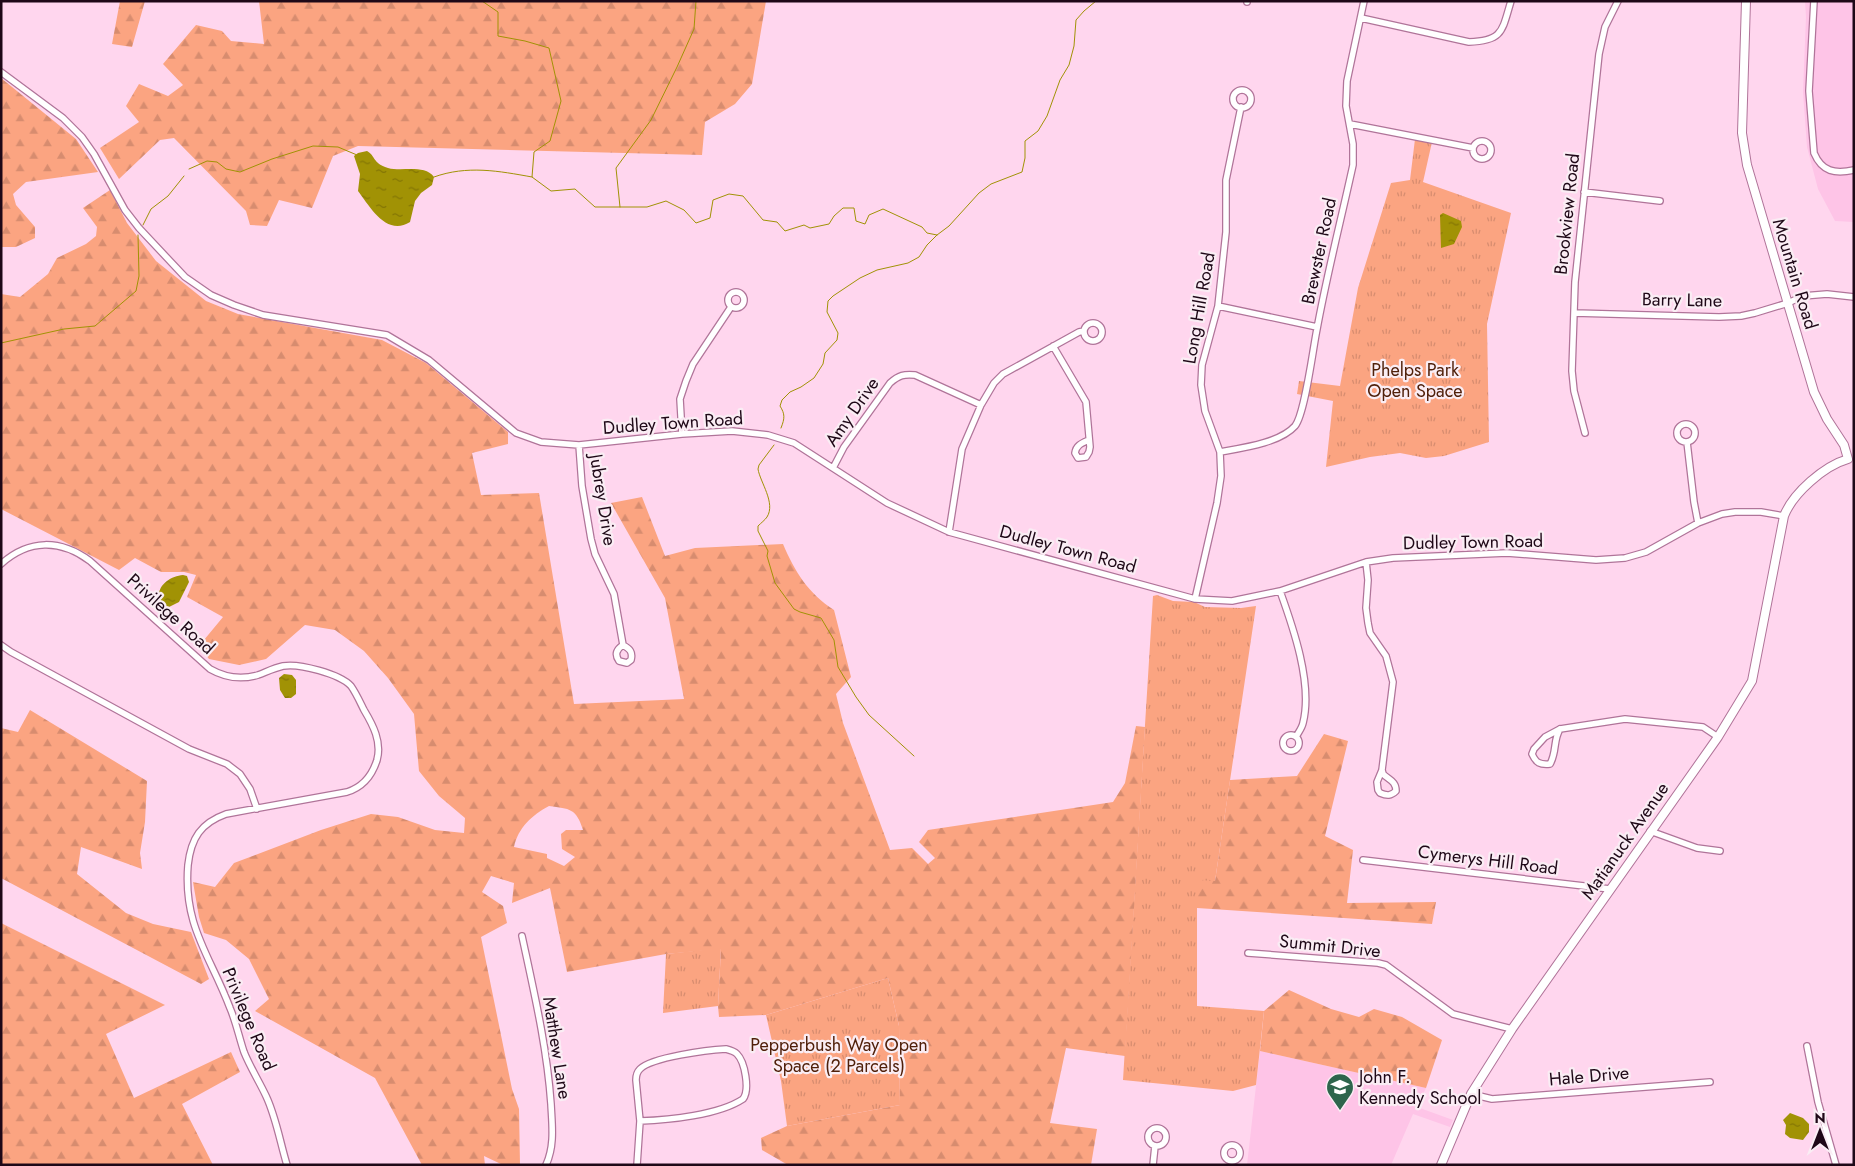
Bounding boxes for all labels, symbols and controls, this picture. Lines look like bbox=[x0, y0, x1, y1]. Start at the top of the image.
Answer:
street label: Brookview Road bbox=[1548, 152, 1586, 276]
street label: Brewster Road bbox=[1295, 195, 1343, 307]
street label: Mountain Road bbox=[1766, 215, 1824, 333]
street label: Long Hill Road bbox=[1176, 250, 1222, 366]
street label: Barry Lane bbox=[1642, 286, 1722, 314]
park label: Phelps Park Open Space bbox=[1367, 357, 1463, 404]
street label: Amy Drive bbox=[819, 372, 885, 452]
street label: Dudley Town Road bbox=[602, 405, 744, 441]
street label: Jubrey Drive bbox=[583, 450, 623, 548]
street label: Dudley Town Road bbox=[997, 518, 1139, 580]
street label: Dudley Town Road bbox=[1403, 528, 1543, 556]
street label: Privilege Road bbox=[121, 567, 221, 661]
street label: Matianuck Avenue bbox=[1575, 777, 1675, 905]
street label: Cymerys Hill Road bbox=[1416, 839, 1560, 881]
street label: Summit Drive bbox=[1278, 928, 1382, 964]
street label: Privilege Road bbox=[216, 963, 282, 1075]
street label: Matthew Lane bbox=[536, 995, 578, 1101]
park label: Pepperbush Way Open Space (2 Parcels) bbox=[750, 1032, 928, 1079]
street label: Hale Drive bbox=[1548, 1060, 1630, 1092]
place label: John F. Kennedy School bbox=[1357, 1064, 1481, 1111]
school or university icon: John F. Kennedy School bbox=[1325, 1072, 1355, 1111]
north arrow bbox=[1795, 1106, 1845, 1156]
text: N bbox=[1814, 1108, 1826, 1128]

